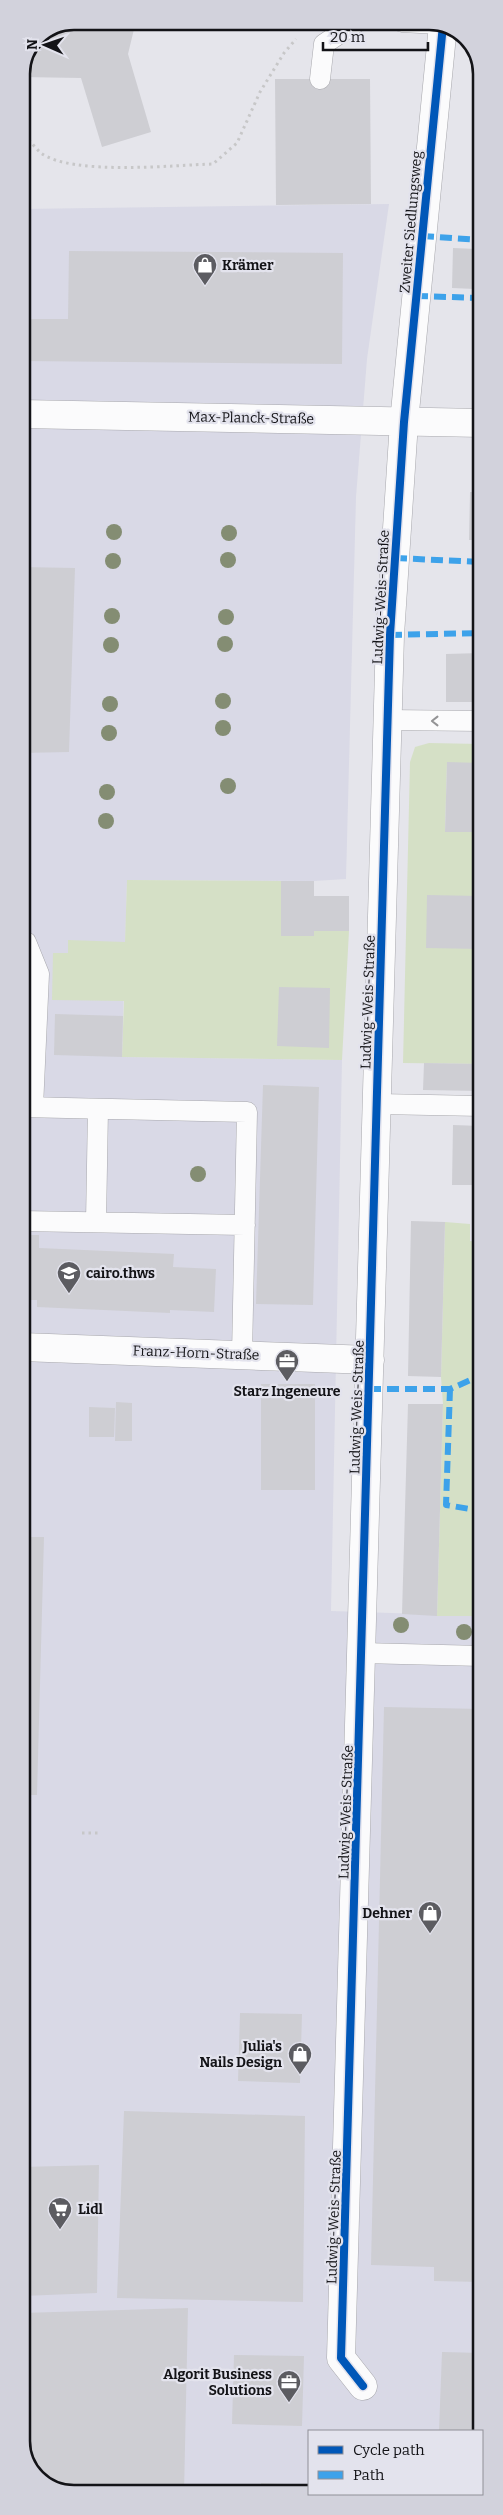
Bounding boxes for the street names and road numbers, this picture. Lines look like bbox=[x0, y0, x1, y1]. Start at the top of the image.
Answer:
street label: Zweiter Siedlungsweg bbox=[396, 150, 426, 294]
street label: Max-Planck-Straße bbox=[188, 408, 314, 428]
street label: Ludwig-Weis-Straße bbox=[369, 529, 393, 665]
street label: Ludwig-Weis-Straße bbox=[357, 935, 379, 1069]
street label: Ludwig-Weis-Straße bbox=[346, 1340, 368, 1474]
street label: Franz-Horn-Straße bbox=[132, 1342, 260, 1364]
street label: Ludwig-Weis-Straße bbox=[335, 1745, 357, 1879]
street label: Ludwig-Weis-Straße bbox=[323, 2150, 345, 2284]

